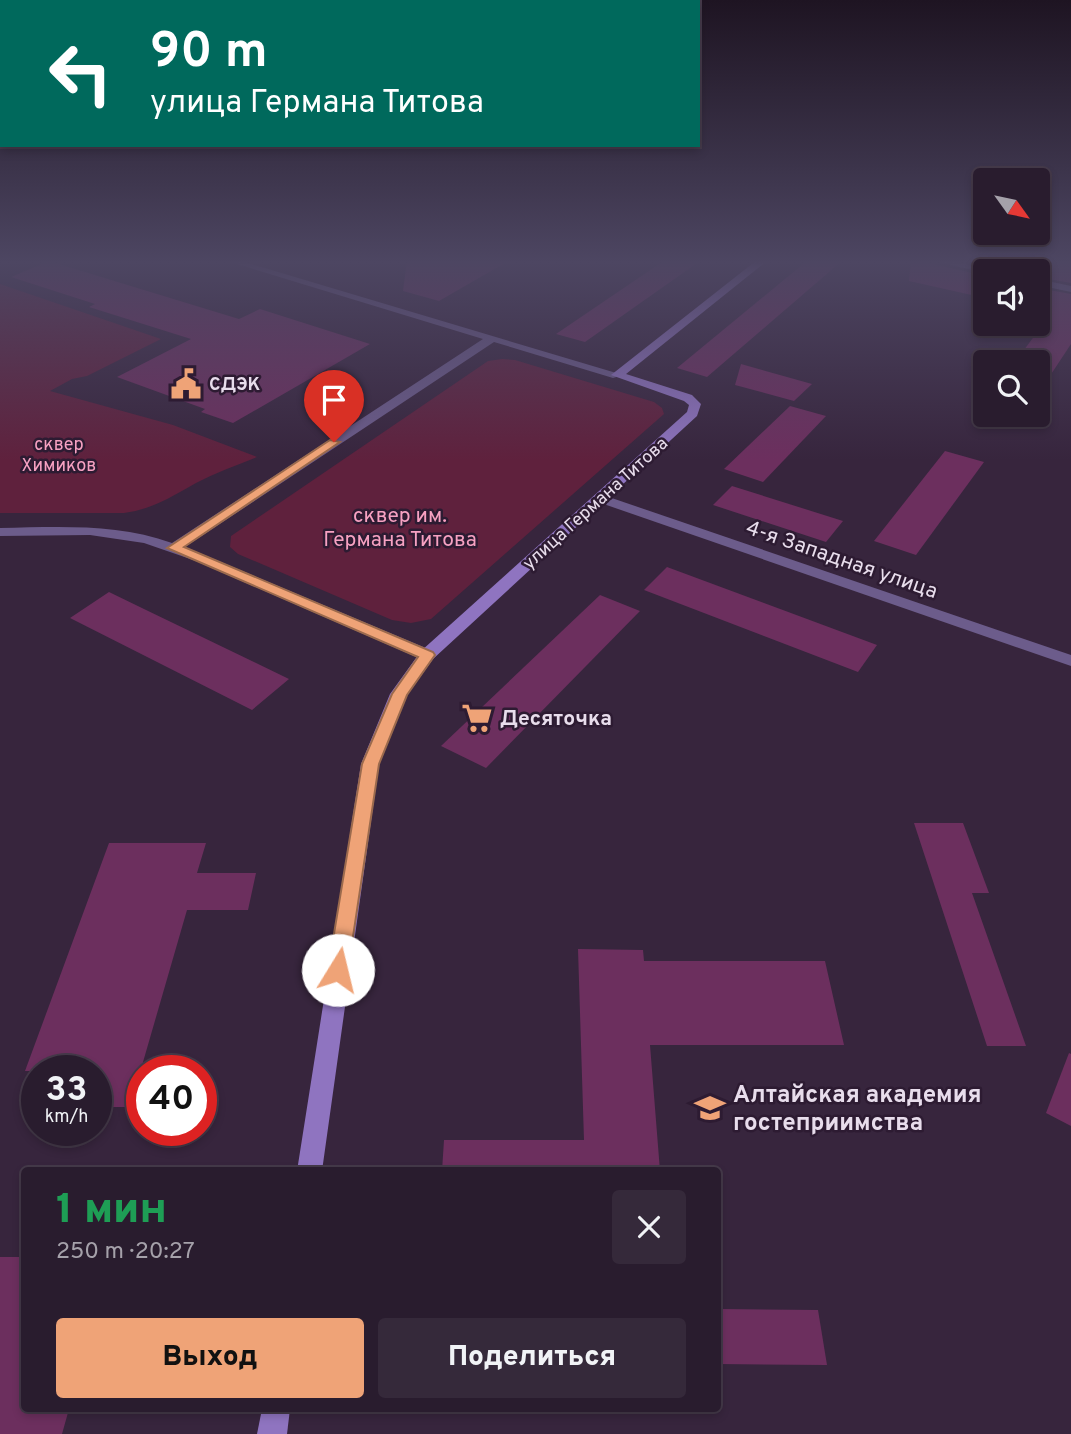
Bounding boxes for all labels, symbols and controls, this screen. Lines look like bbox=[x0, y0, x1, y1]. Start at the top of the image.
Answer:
text: 90 m bbox=[150, 23, 268, 85]
icon: left bbox=[35, 28, 126, 119]
text: улица Германа Титова bbox=[150, 84, 484, 124]
north arrow bbox=[973, 168, 1050, 245]
map controls bbox=[973, 168, 1050, 427]
button: sound bbox=[973, 259, 1050, 336]
button: search bbox=[973, 350, 1050, 427]
public building icon: СДЭК bbox=[169, 367, 203, 401]
pin bbox=[304, 370, 364, 442]
place label: СДЭК bbox=[209, 374, 261, 397]
icon: arrive bbox=[315, 381, 353, 419]
street label: улица Германа Титова bbox=[519, 433, 674, 576]
park label: сквер Химиков bbox=[22, 434, 96, 478]
park label: сквер им. Германа Титова bbox=[323, 503, 477, 554]
street label: 4-я Западная улица bbox=[742, 515, 941, 606]
supermarket icon: Десяточка bbox=[460, 701, 494, 735]
place label: Десяточка bbox=[500, 706, 612, 733]
position arrow bbox=[301, 933, 375, 1007]
speed limit sign: 40 bbox=[126, 1055, 217, 1146]
text: 33 bbox=[46, 1069, 87, 1113]
place label: Алтайская академия гостеприимства bbox=[733, 1081, 981, 1139]
school or university icon: Алтайская академия гостеприимства bbox=[693, 1091, 727, 1125]
text: km/h bbox=[45, 1106, 88, 1129]
text: 1 мин bbox=[56, 1185, 167, 1238]
button: close bbox=[612, 1190, 686, 1264]
text: 250 m · 20:27 bbox=[56, 1238, 195, 1267]
button: Выход bbox=[56, 1318, 364, 1398]
button: Поделиться bbox=[378, 1318, 686, 1398]

